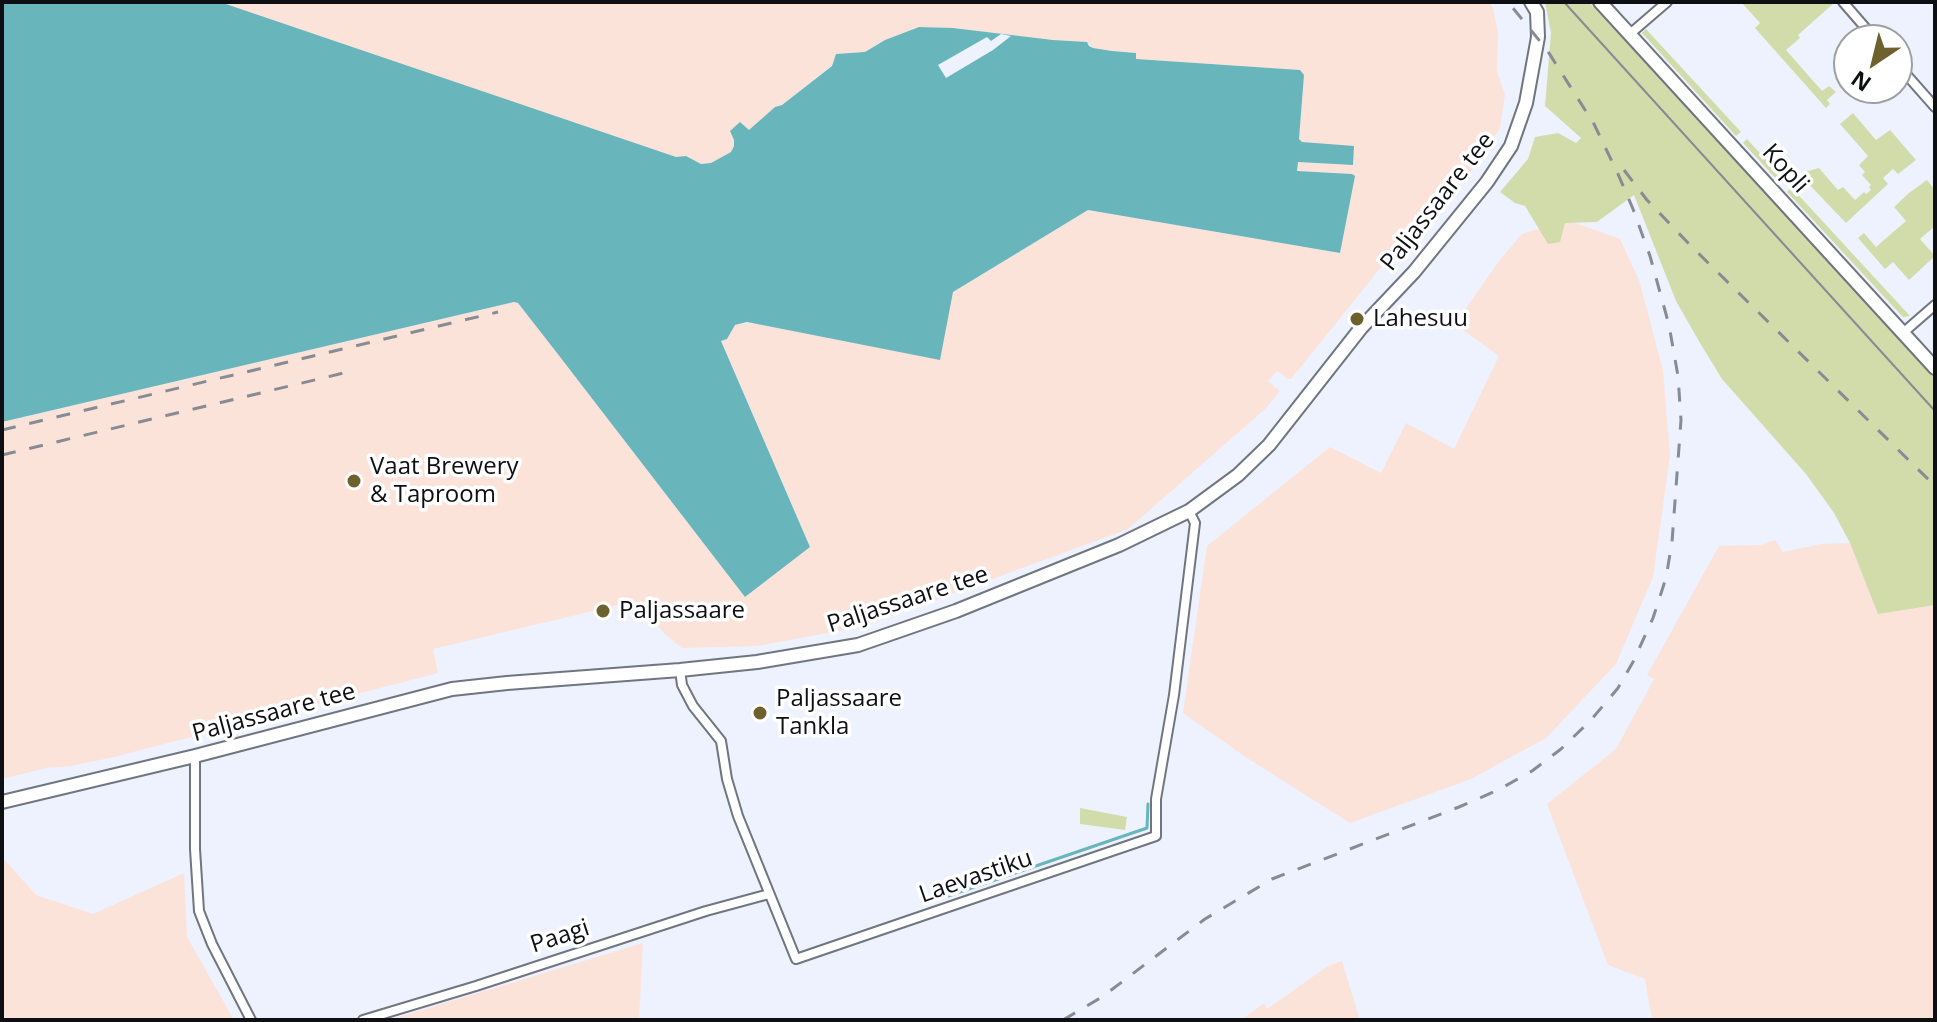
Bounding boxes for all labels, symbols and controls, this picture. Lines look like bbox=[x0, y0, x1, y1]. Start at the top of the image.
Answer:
north arrow bbox=[1833, 24, 1913, 104]
text: N bbox=[1844, 65, 1876, 99]
street label: Paljassaare tee bbox=[1375, 127, 1501, 277]
street label: Kopli bbox=[1756, 139, 1814, 199]
place label: Lahesuu bbox=[1373, 305, 1468, 333]
marker: Lahesuu bbox=[1348, 310, 1366, 328]
place label: Vaat Brewery & Taproom bbox=[370, 453, 518, 509]
marker: Vaat Brewery & Taproom bbox=[345, 472, 363, 490]
street label: Paljassaare tee bbox=[824, 560, 992, 640]
place label: Paljassaare bbox=[619, 597, 745, 625]
marker: Paljassaare bbox=[594, 602, 612, 620]
street label: Paljassaare tee bbox=[189, 677, 359, 749]
place label: Paljassaare Tankla bbox=[776, 685, 902, 741]
marker: Paljassaare Tankla bbox=[751, 704, 769, 722]
street label: Laevastiku bbox=[916, 844, 1036, 910]
street label: Paagi bbox=[527, 914, 593, 960]

